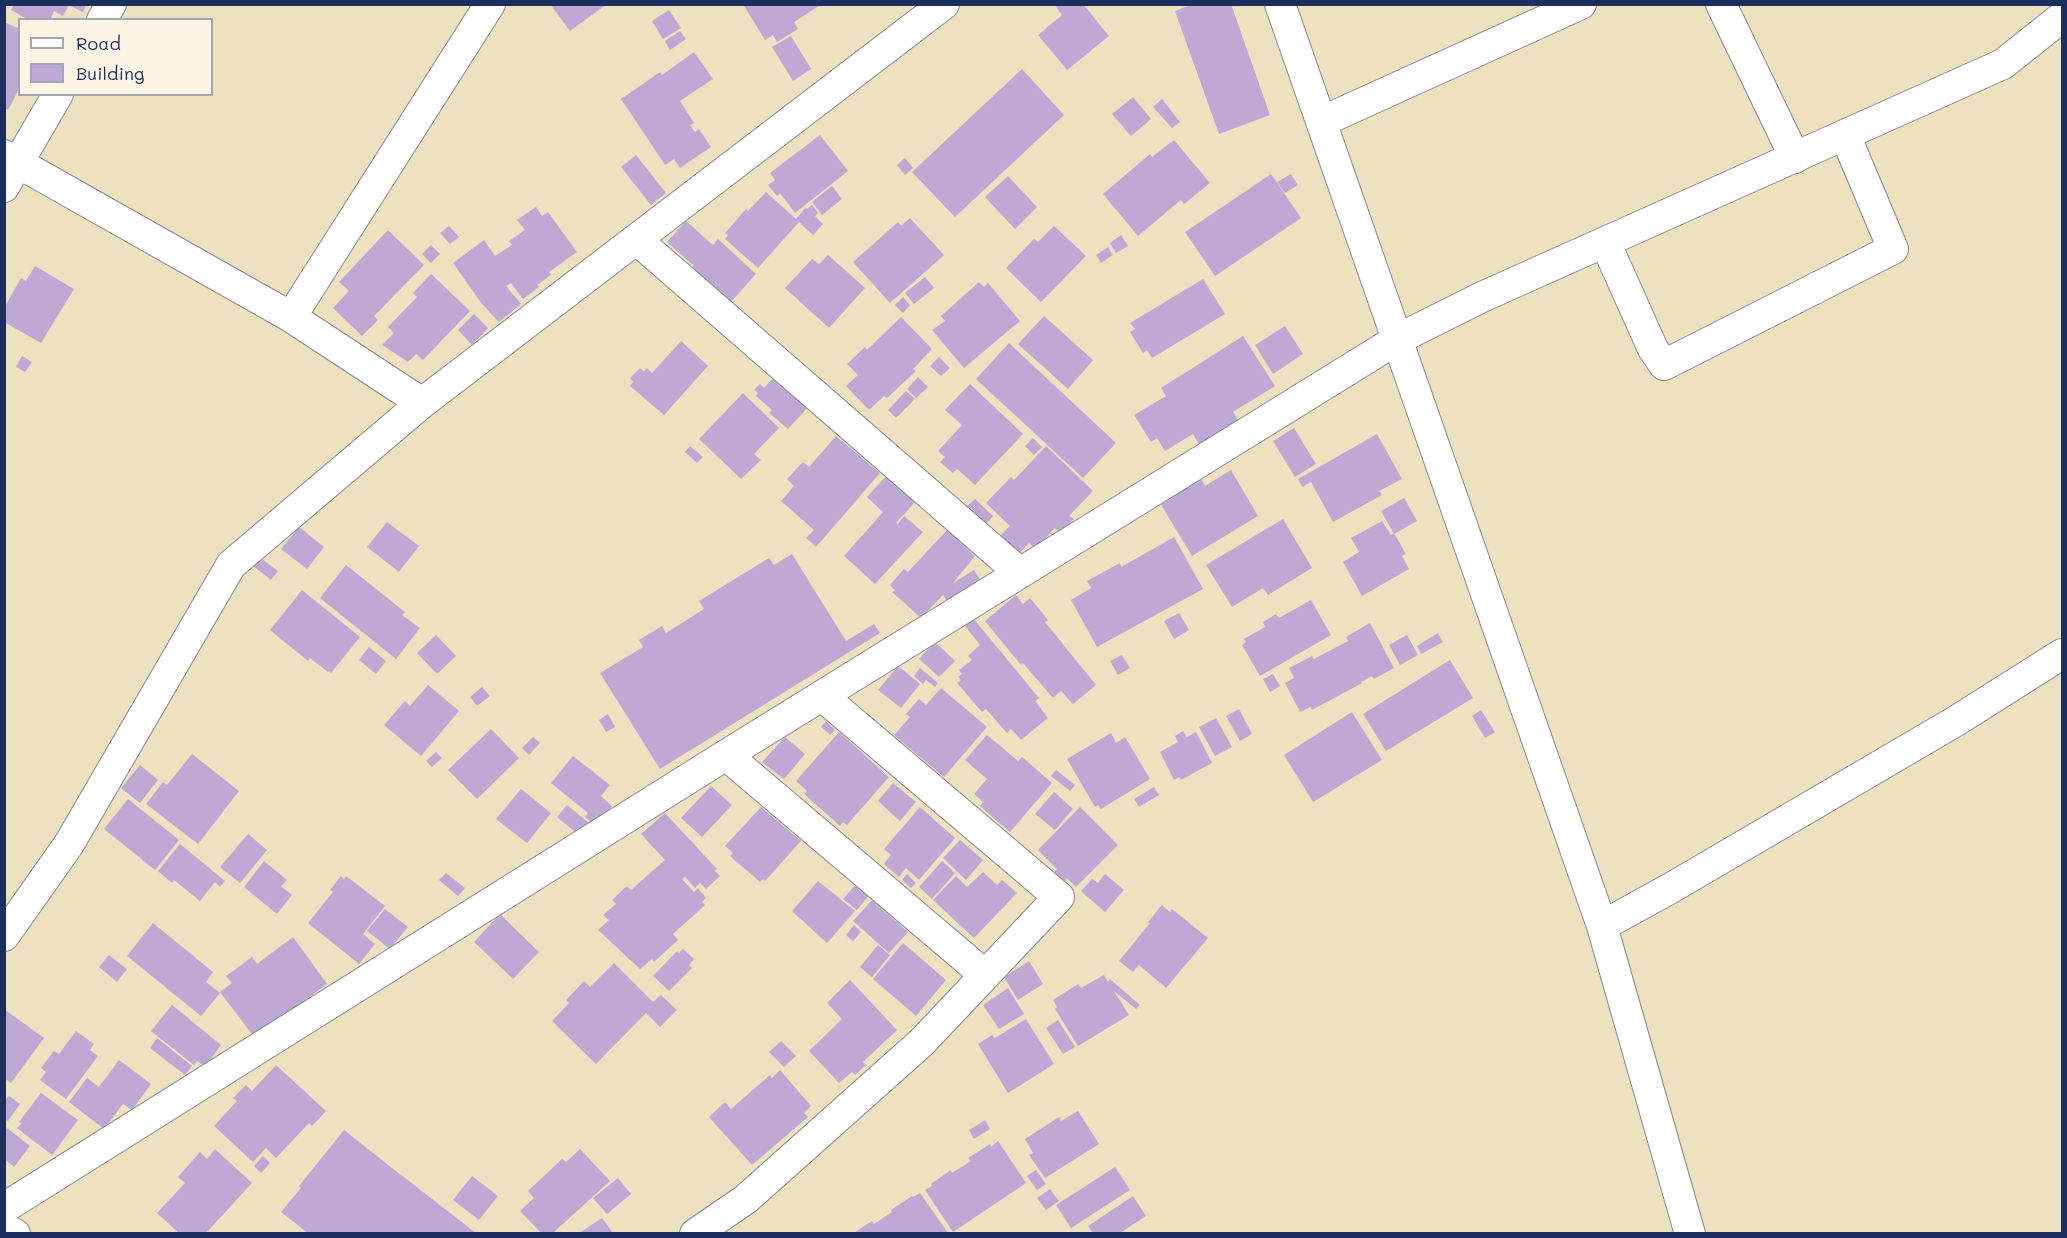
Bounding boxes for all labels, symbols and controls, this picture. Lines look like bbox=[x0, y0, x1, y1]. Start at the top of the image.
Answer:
legend bbox=[18, 18, 213, 96]
text: Road bbox=[76, 31, 121, 55]
text: Building bbox=[76, 61, 144, 85]

